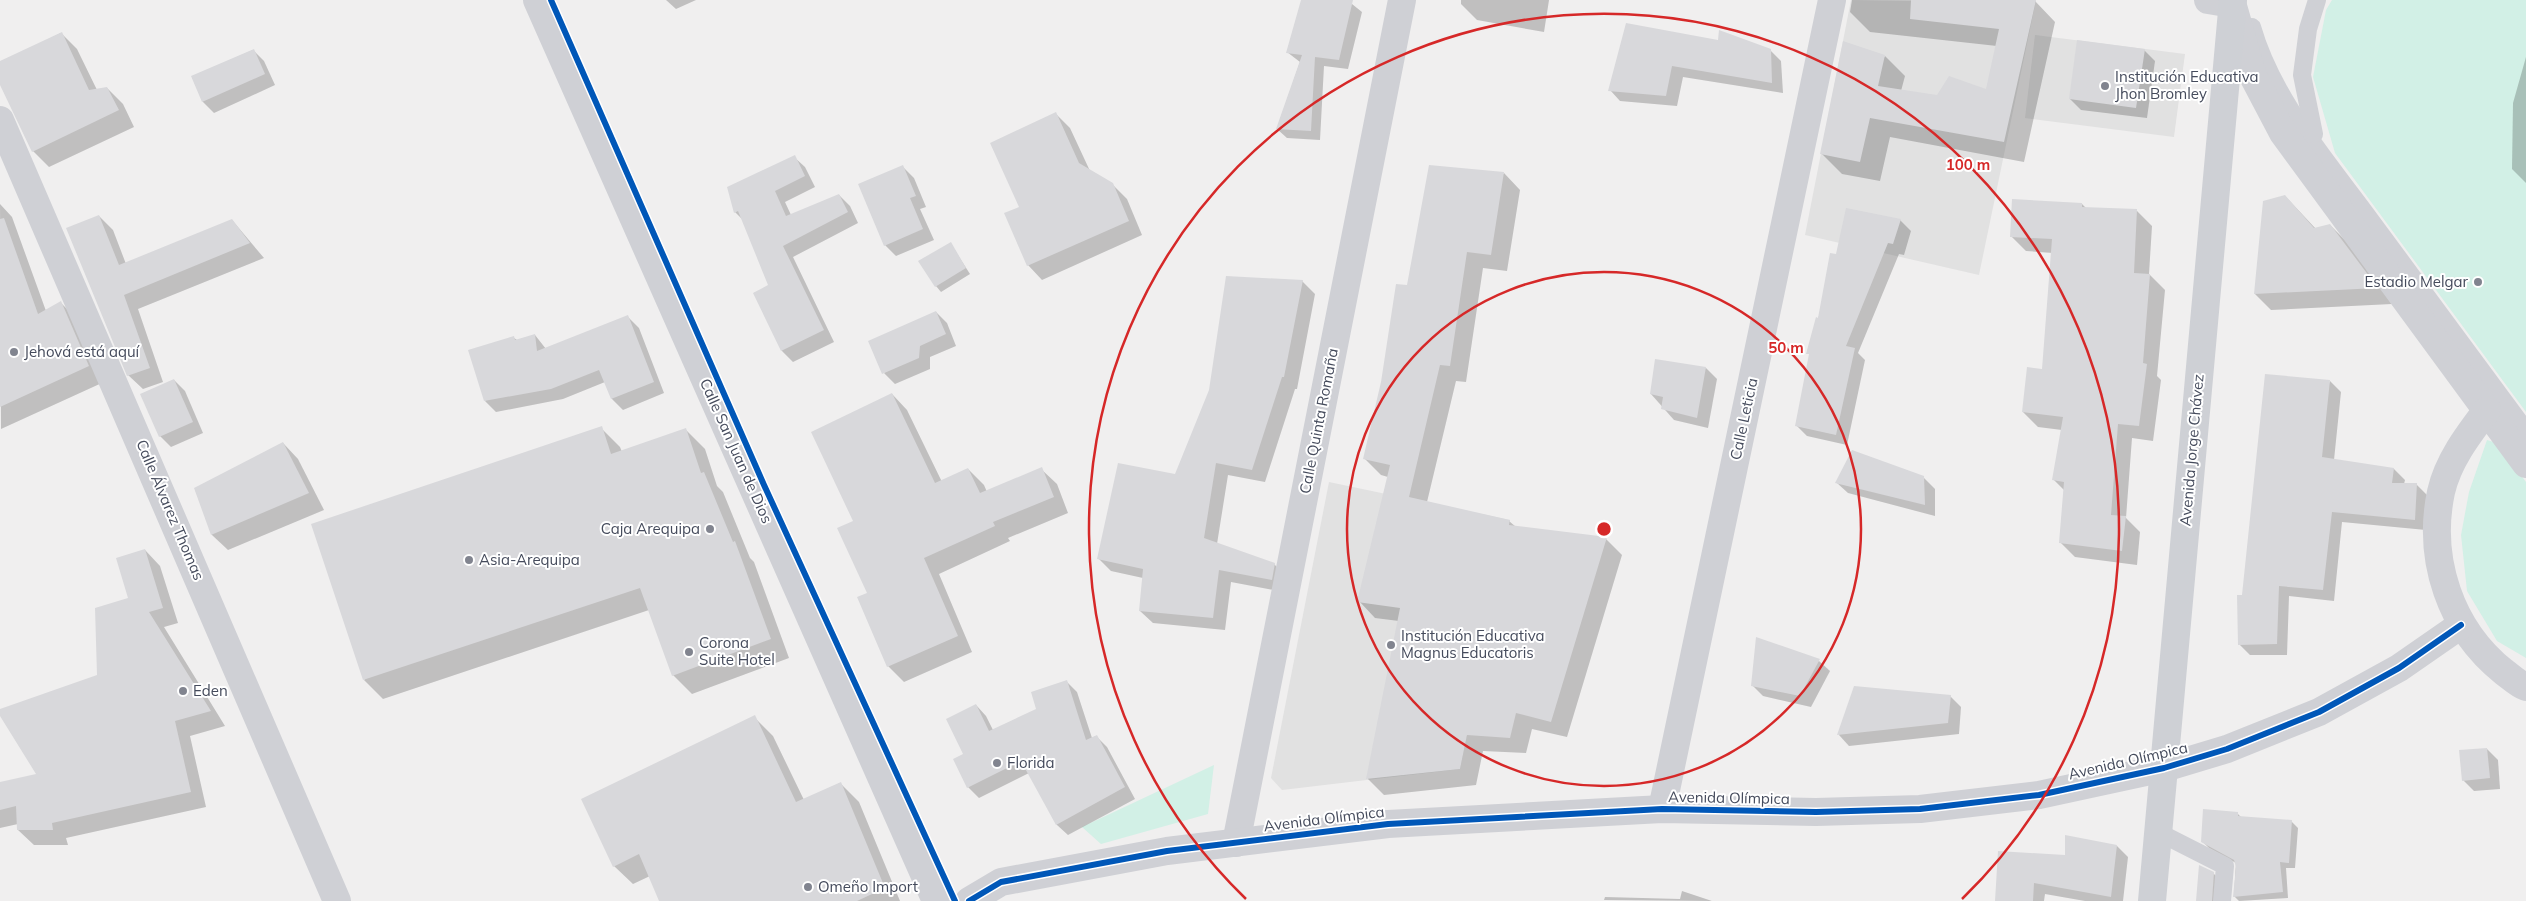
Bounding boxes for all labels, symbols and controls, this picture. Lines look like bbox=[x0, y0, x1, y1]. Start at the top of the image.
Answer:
place label: Institución Educativa Jhon Bromley bbox=[2115, 67, 2258, 103]
marker: Institución Educativa Jhon Bromley bbox=[2099, 80, 2111, 92]
text: 100 m bbox=[1946, 155, 1990, 174]
place label: Estadio Melgar bbox=[2365, 272, 2469, 291]
marker: Estadio Melgar bbox=[2472, 276, 2484, 288]
text: 50 m bbox=[1768, 338, 1804, 357]
place label: Jehová está aquí bbox=[24, 342, 141, 361]
marker: Jehová está aquí bbox=[8, 346, 20, 358]
street label: Calle Quinta Romaña bbox=[1295, 347, 1342, 495]
street label: Avenida Jorge Chávez bbox=[2175, 373, 2208, 527]
street label: Calle San Juan de Dios bbox=[696, 375, 777, 526]
street label: Calle Leticia bbox=[1726, 376, 1761, 462]
street label: Calle Álvarez Thomas bbox=[132, 437, 209, 583]
place label: Caja Arequipa bbox=[601, 519, 700, 538]
centre of rings bbox=[1595, 520, 1613, 538]
marker: Caja Arequipa bbox=[704, 523, 716, 535]
place label: Asia-Arequipa bbox=[479, 550, 580, 569]
marker: Asia-Arequipa bbox=[463, 554, 475, 566]
place label: Institución Educativa Magnus Educatoris bbox=[1401, 626, 1544, 662]
place label: Corona Suite Hotel bbox=[699, 633, 775, 669]
marker: Institución Educativa Magnus Educatoris bbox=[1385, 639, 1397, 651]
marker: Corona Suite Hotel bbox=[683, 646, 695, 658]
place label: Eden bbox=[193, 681, 228, 700]
marker: Eden bbox=[177, 685, 189, 697]
street label: Avenida Olímpica bbox=[2066, 738, 2189, 783]
place label: Florida bbox=[1007, 753, 1055, 772]
marker: Florida bbox=[991, 757, 1003, 769]
street label: Avenida Olímpica bbox=[1668, 787, 1790, 808]
street label: Avenida Olímpica bbox=[1262, 802, 1386, 835]
place label: Omeño Import bbox=[818, 877, 918, 896]
marker: Omeño Import bbox=[802, 881, 814, 893]

